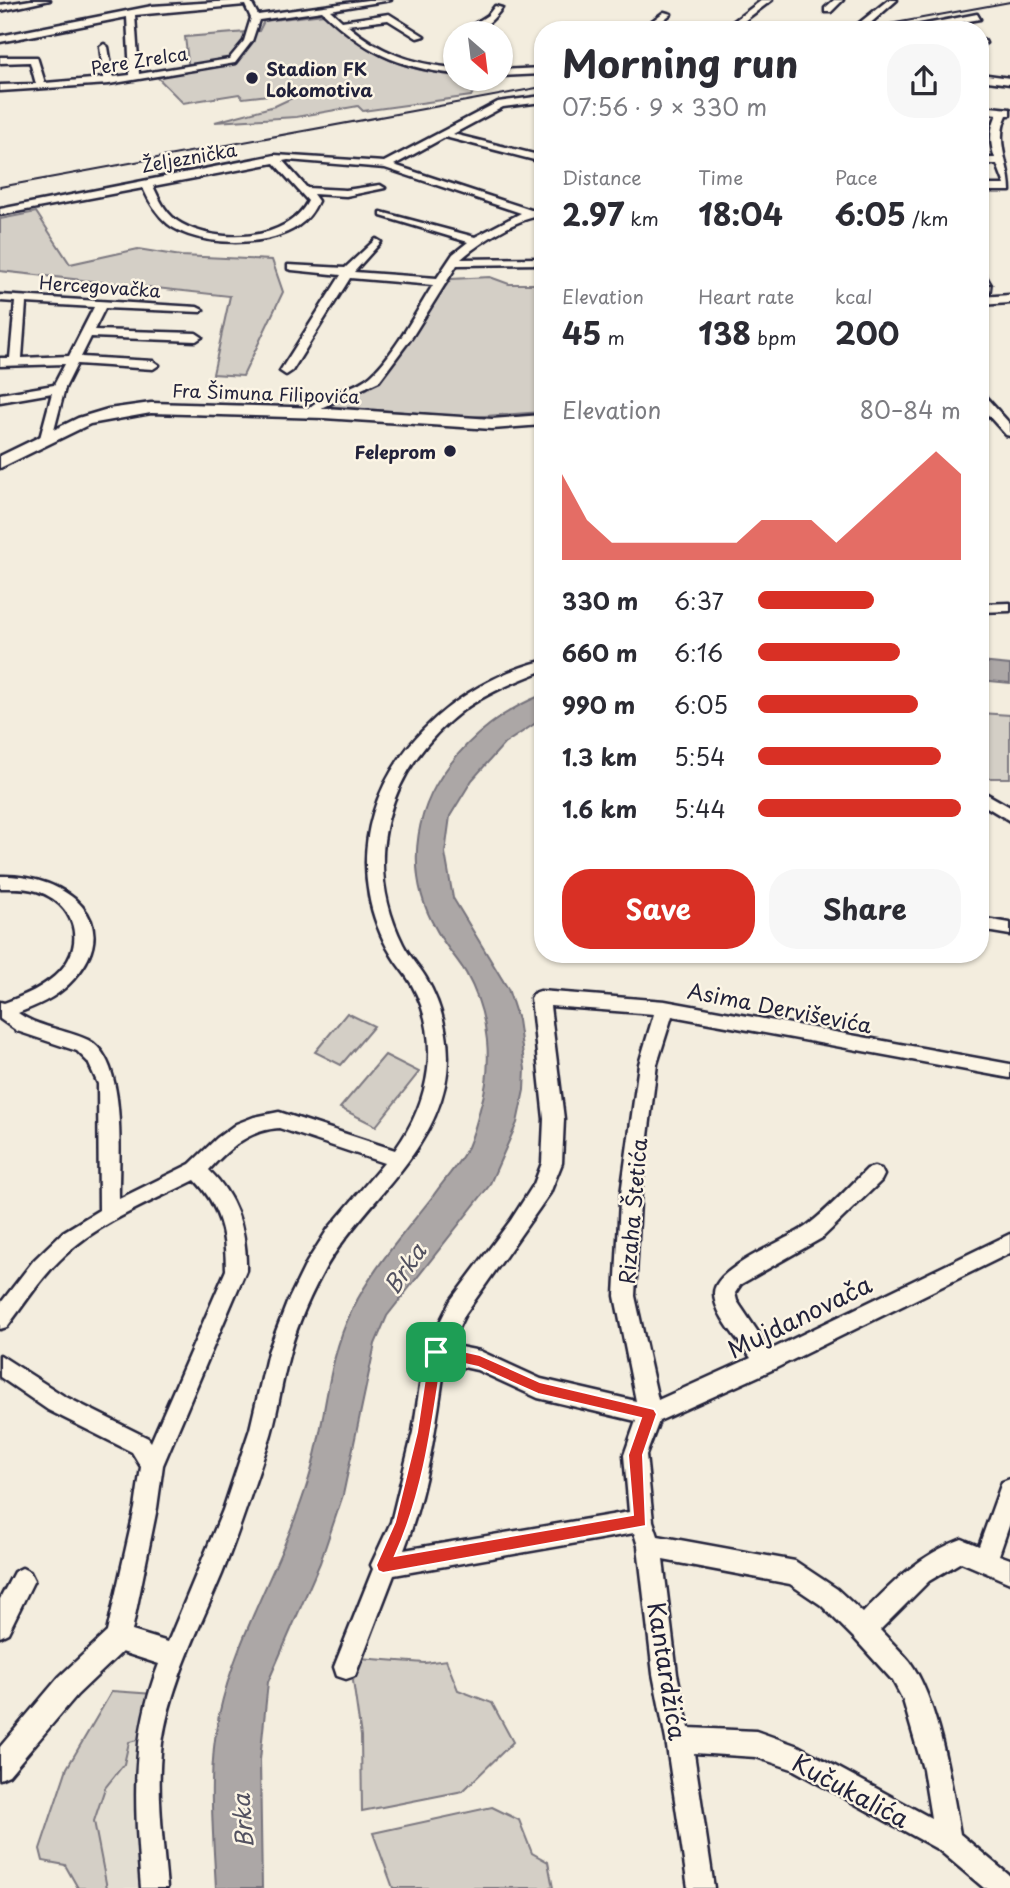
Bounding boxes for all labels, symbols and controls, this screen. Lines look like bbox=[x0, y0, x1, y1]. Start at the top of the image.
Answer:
north arrow bbox=[443, 21, 513, 91]
map controls bbox=[443, 21, 513, 91]
text: Morning run bbox=[562, 34, 798, 91]
street label: Pere Zrelca bbox=[89, 39, 189, 81]
button: share bbox=[887, 44, 961, 118]
place label: Stadion FK Lokomotiva bbox=[266, 55, 373, 103]
marker: Stadion FK Lokomotiva bbox=[244, 70, 260, 86]
text: 07:56 · 9 × 330 m bbox=[562, 89, 767, 124]
street label: Željeznička bbox=[139, 135, 240, 179]
text: Distance bbox=[562, 163, 642, 191]
text: Time bbox=[698, 163, 743, 191]
text: Pace bbox=[835, 163, 878, 191]
text: 2.97 bbox=[562, 191, 624, 236]
text: 18:04 bbox=[698, 191, 783, 236]
text: 6:05 bbox=[835, 191, 906, 236]
text: km bbox=[624, 204, 659, 232]
text: /km bbox=[906, 204, 948, 232]
street label: Hercegovačka bbox=[38, 268, 162, 304]
text: Elevation bbox=[562, 282, 644, 310]
text: Heart rate bbox=[698, 282, 794, 310]
text: kcal bbox=[835, 282, 873, 310]
text: 45 bbox=[562, 310, 601, 355]
text: 138 bbox=[698, 310, 751, 355]
text: 200 bbox=[835, 310, 900, 355]
text: m bbox=[601, 323, 625, 351]
text: bpm bbox=[751, 323, 797, 351]
street label: Fra Šimuna Filipovića bbox=[172, 376, 361, 410]
text: Elevation bbox=[562, 392, 661, 427]
text: 80–84 m bbox=[860, 392, 961, 427]
place label: Feleprom bbox=[355, 438, 436, 465]
marker: Feleprom bbox=[442, 443, 458, 459]
text: 330 m bbox=[562, 583, 638, 618]
text: 6:37 bbox=[674, 583, 724, 618]
text: 660 m bbox=[562, 635, 638, 670]
text: 6:16 bbox=[674, 635, 723, 670]
text: 990 m bbox=[562, 687, 635, 722]
text: 6:05 bbox=[674, 687, 728, 722]
text: 1.3 km bbox=[562, 739, 637, 774]
text: 5:54 bbox=[674, 739, 725, 774]
text: 1.6 km bbox=[562, 791, 637, 826]
text: 5:44 bbox=[674, 791, 726, 826]
button: Save bbox=[562, 869, 755, 949]
button: Share bbox=[769, 869, 961, 949]
street label: Asima Derviševića bbox=[685, 973, 875, 1041]
street label: Rizaha Štetića bbox=[610, 1137, 654, 1285]
water label: Brka bbox=[374, 1235, 434, 1300]
street label: Mujdanovača bbox=[721, 1265, 877, 1367]
pin bbox=[406, 1322, 466, 1382]
icon: arrive bbox=[417, 1333, 455, 1371]
street label: Kantardžića bbox=[639, 1599, 697, 1743]
street label: Kučukalića bbox=[786, 1744, 916, 1836]
water label: Brka bbox=[223, 1792, 261, 1849]

